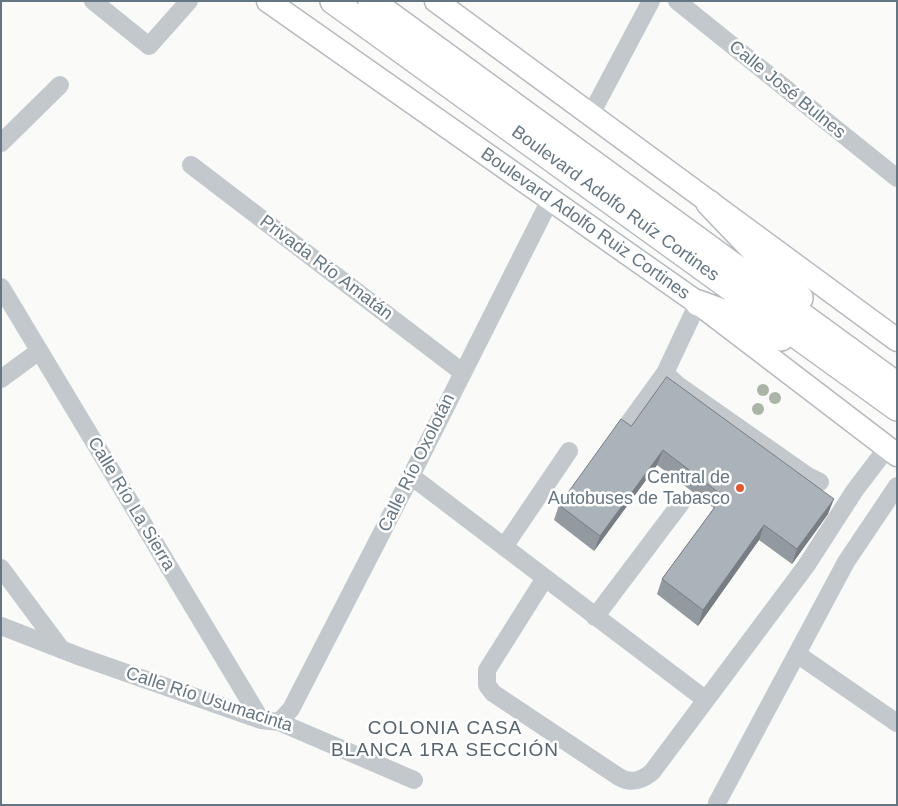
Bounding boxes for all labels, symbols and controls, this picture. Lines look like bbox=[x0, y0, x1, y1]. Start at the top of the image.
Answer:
street label: Calle José Bulnes bbox=[724, 36, 850, 144]
street label: Boulevard Adolfo Ruíz Cortines bbox=[507, 121, 723, 287]
street label: Boulevard Adolfo Ruiz Cortines bbox=[476, 143, 694, 305]
street label: Privada Río Amatán bbox=[255, 211, 397, 325]
street label: Calle Río Oxolotán bbox=[374, 390, 460, 536]
street label: Calle Río La Sierra bbox=[83, 433, 179, 575]
place label: Central de Autobuses de Tabasco bbox=[548, 467, 730, 509]
marker: Central de Autobuses de Tabasco bbox=[734, 482, 746, 494]
street label: Calle Río Usumacinta bbox=[123, 663, 295, 737]
district label: COLONIA CASA BLANCA 1RA SECCIÓN bbox=[329, 718, 561, 762]

